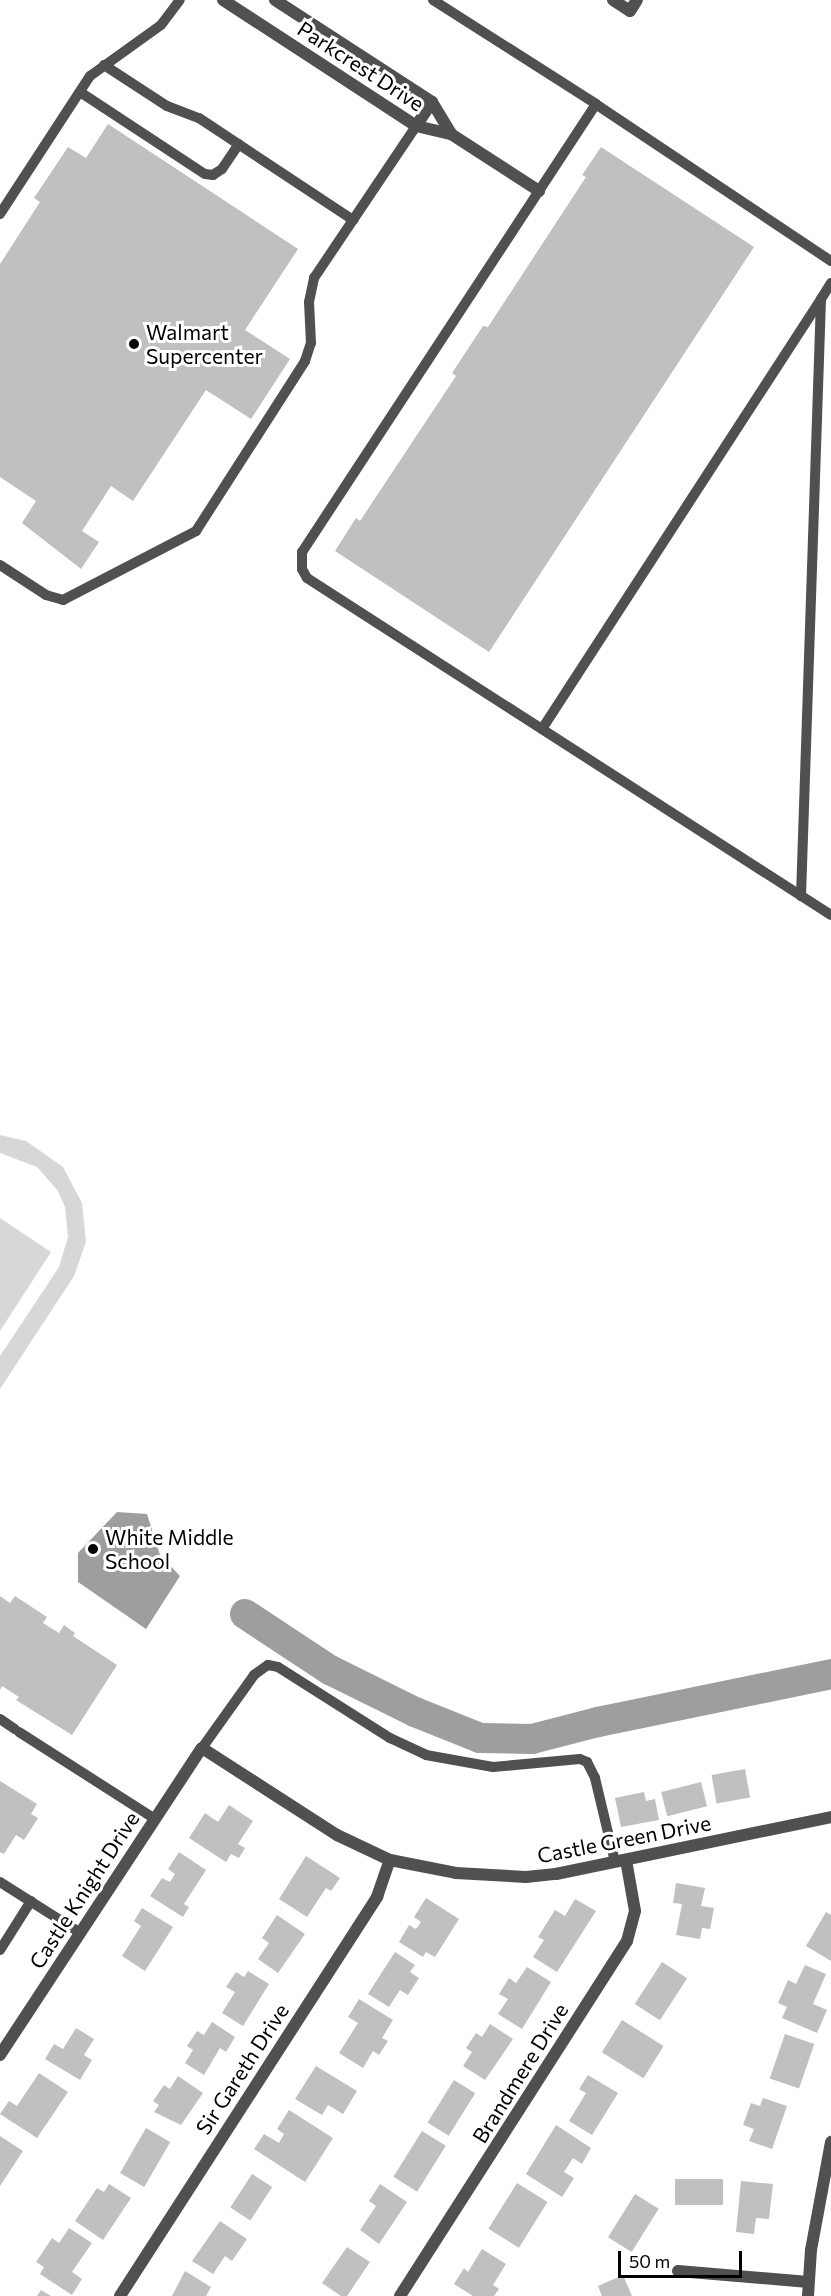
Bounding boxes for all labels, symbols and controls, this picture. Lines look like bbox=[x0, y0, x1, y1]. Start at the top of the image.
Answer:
street label: Parkcrest Drive bbox=[293, 16, 429, 116]
place label: Walmart Supercenter bbox=[146, 319, 263, 369]
marker: Walmart Supercenter bbox=[127, 337, 141, 351]
place label: White Middle School bbox=[105, 1524, 234, 1574]
marker: White Middle School bbox=[86, 1542, 100, 1556]
street label: Castle Knight Drive bbox=[24, 1807, 144, 1973]
street label: Castle Green Drive bbox=[535, 1810, 713, 1868]
street label: Brandmere Drive bbox=[467, 1998, 573, 2148]
street label: Sir Gareth Drive bbox=[190, 1999, 294, 2139]
scale bar bbox=[621, 2239, 746, 2277]
text: 50 m bbox=[629, 2250, 670, 2272]

